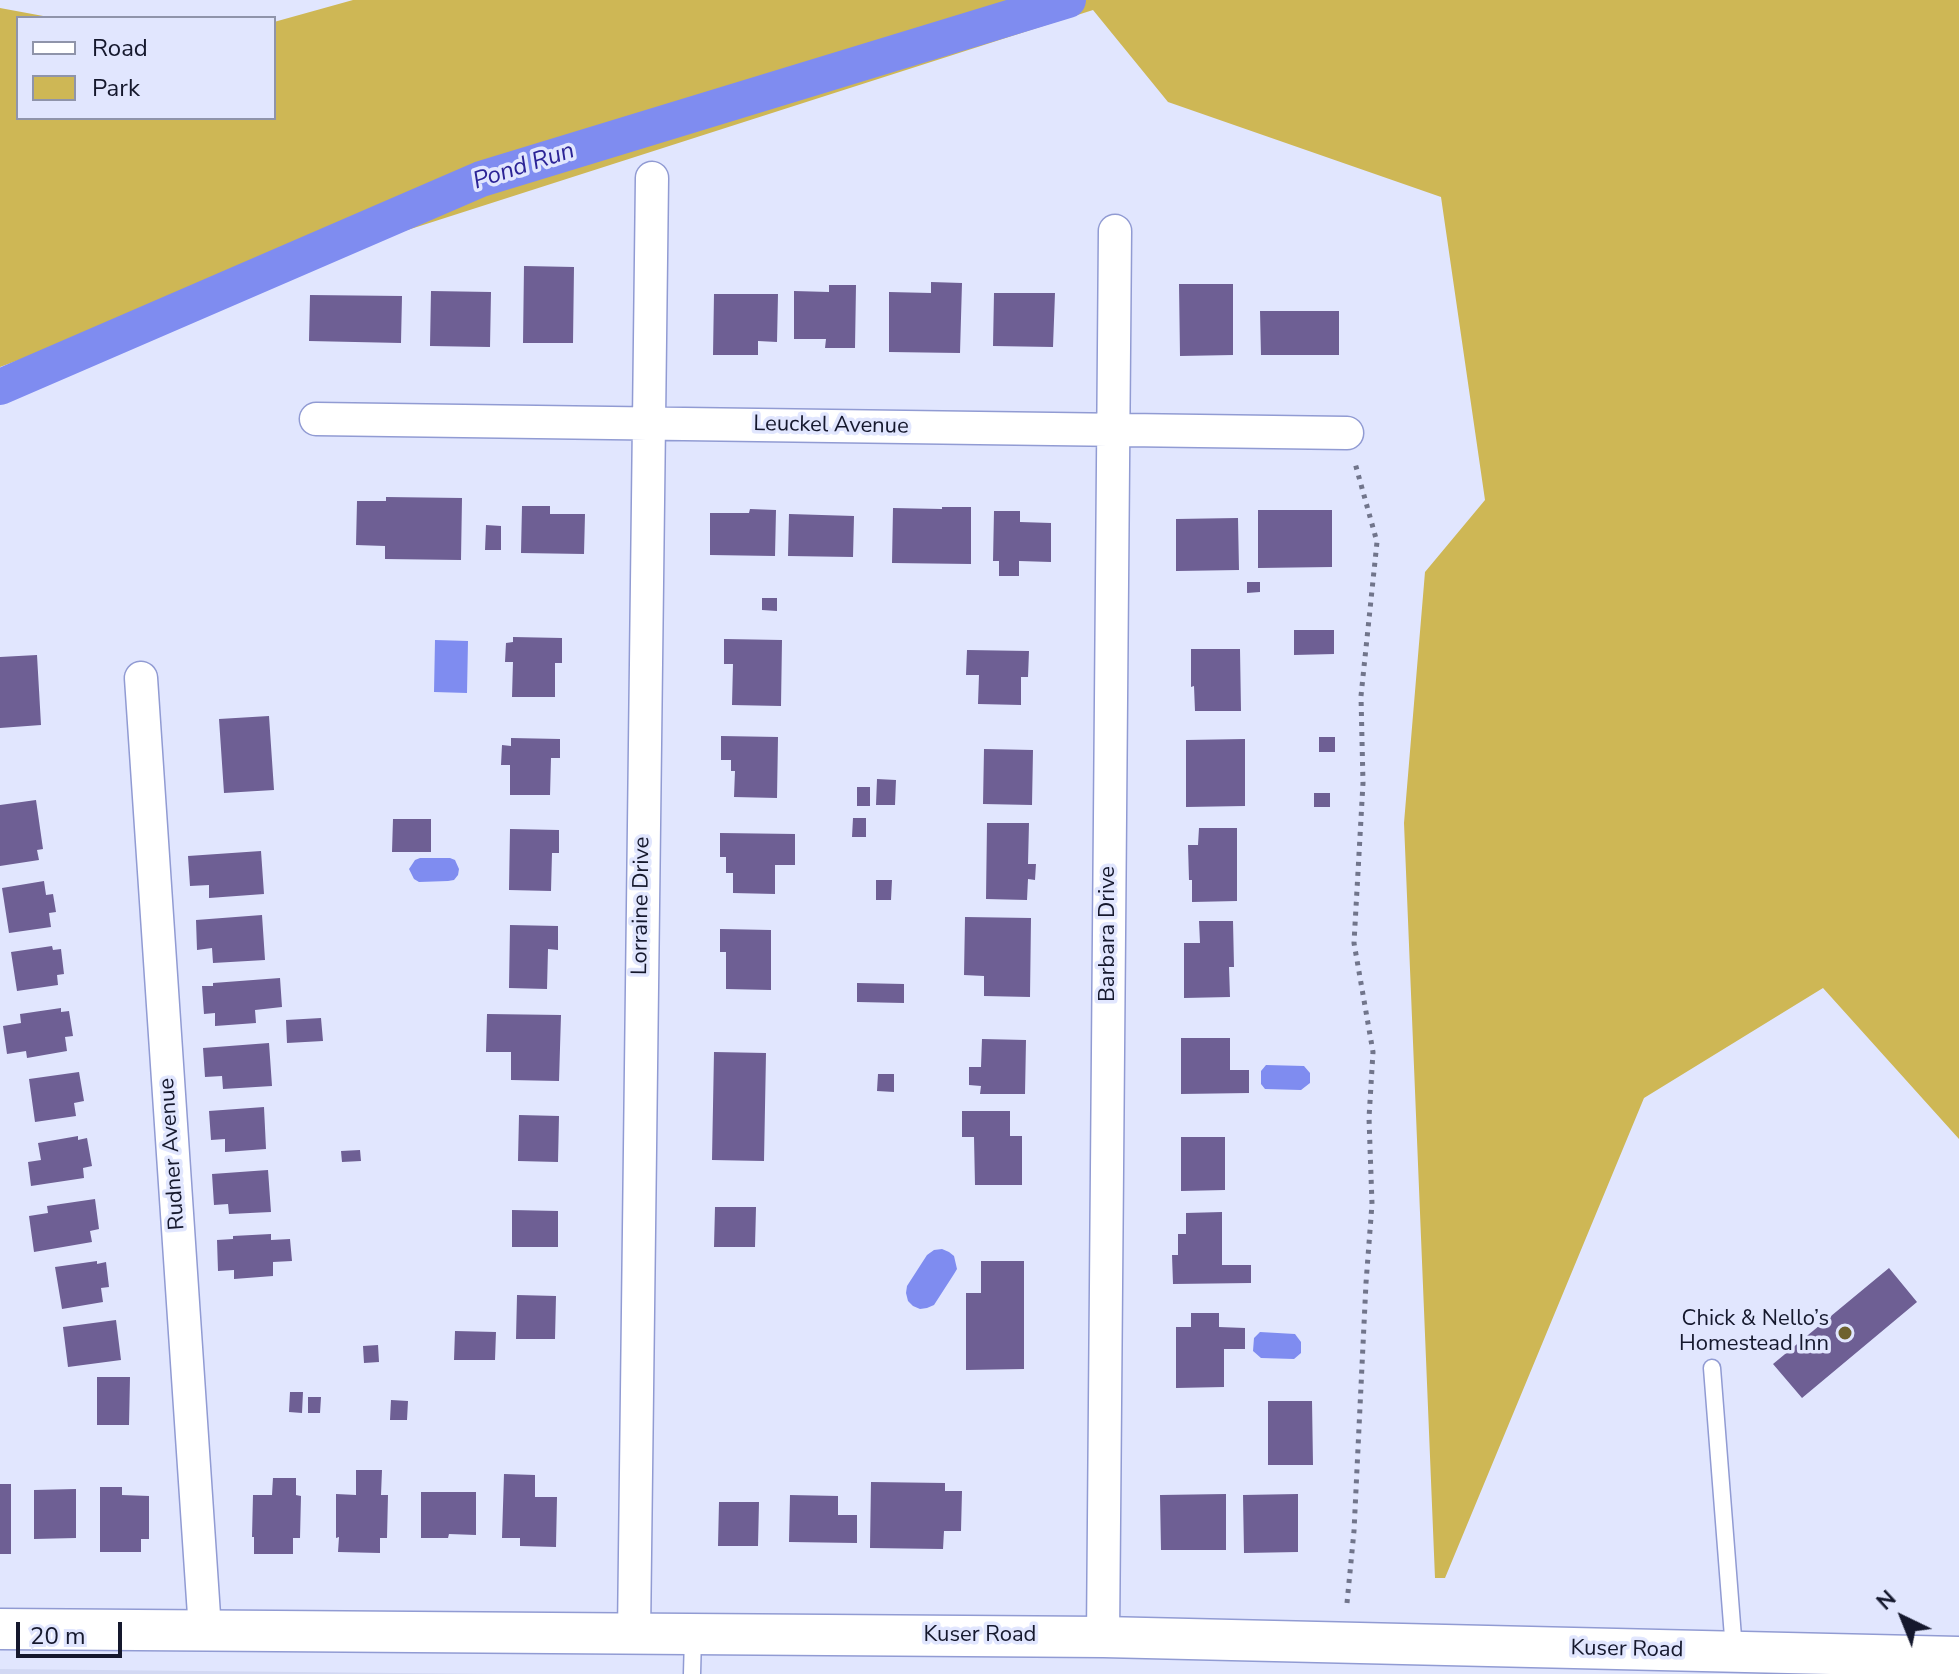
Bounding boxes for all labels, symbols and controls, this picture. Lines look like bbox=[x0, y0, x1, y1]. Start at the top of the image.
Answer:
legend bbox=[16, 16, 276, 120]
text: Road bbox=[92, 32, 148, 64]
text: Park bbox=[92, 72, 140, 104]
water label: Pond Run bbox=[470, 137, 578, 197]
street label: Leuckel Avenue bbox=[753, 411, 909, 441]
street label: Lorraine Drive bbox=[628, 837, 656, 975]
street label: Barbara Drive bbox=[1096, 866, 1122, 1002]
street label: Rudner Avenue bbox=[155, 1077, 191, 1231]
place label: Chick & Nello’s Homestead Inn bbox=[1679, 1307, 1829, 1358]
marker: Chick & Nello’s Homestead Inn bbox=[1836, 1324, 1854, 1342]
north arrow bbox=[1863, 1578, 1943, 1658]
text: N bbox=[1870, 1584, 1903, 1617]
scale bar bbox=[20, 1606, 126, 1656]
text: 20 m bbox=[30, 1620, 86, 1652]
street label: Kuser Road bbox=[924, 1623, 1036, 1649]
street label: Kuser Road bbox=[1570, 1636, 1684, 1664]

